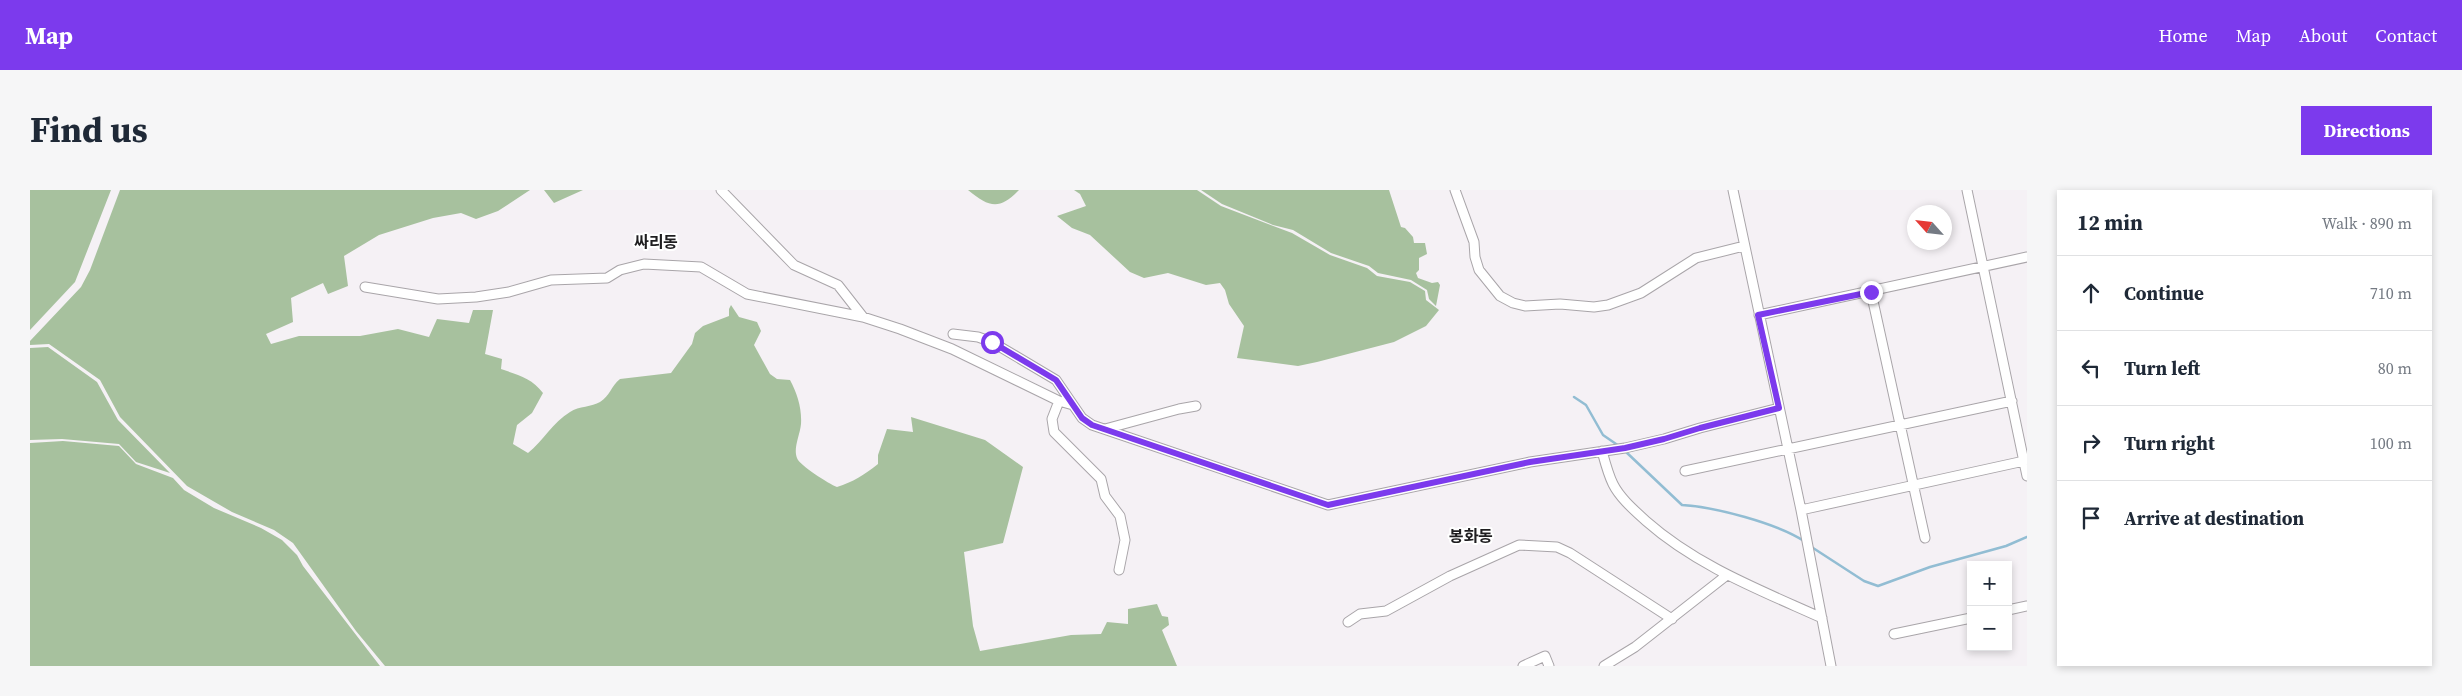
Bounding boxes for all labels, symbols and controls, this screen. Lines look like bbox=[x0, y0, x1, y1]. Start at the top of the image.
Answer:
text: Map bbox=[25, 19, 73, 52]
text: Home bbox=[2159, 23, 2208, 48]
text: Map bbox=[2236, 23, 2271, 48]
text: About bbox=[2299, 23, 2347, 48]
text: Contact bbox=[2375, 23, 2437, 48]
text: Find us bbox=[30, 106, 148, 154]
button: Directions bbox=[2301, 106, 2432, 155]
north arrow bbox=[1907, 205, 1952, 250]
text: 12 min bbox=[2077, 208, 2143, 237]
text: Walk · 890 m bbox=[2322, 212, 2412, 234]
district label: 싸리동 bbox=[634, 231, 678, 253]
icon: ahead bbox=[2077, 279, 2105, 307]
text: Continue bbox=[2124, 280, 2204, 306]
route end bbox=[1860, 281, 1883, 304]
text: 710 m bbox=[2370, 282, 2412, 304]
route start bbox=[981, 331, 1004, 354]
icon: left bbox=[2077, 354, 2105, 382]
text: Turn left bbox=[2124, 355, 2200, 381]
text: 80 m bbox=[2378, 357, 2412, 379]
icon: right bbox=[2077, 429, 2105, 457]
text: Turn right bbox=[2124, 430, 2215, 456]
text: 100 m bbox=[2370, 432, 2412, 454]
icon: arrive bbox=[2077, 504, 2105, 532]
text: Arrive at destination bbox=[2124, 505, 2304, 531]
district label: 봉화동 bbox=[1449, 525, 1493, 547]
map controls bbox=[1967, 561, 2012, 651]
button: + bbox=[1967, 561, 2012, 606]
button: − bbox=[1967, 606, 2012, 651]

